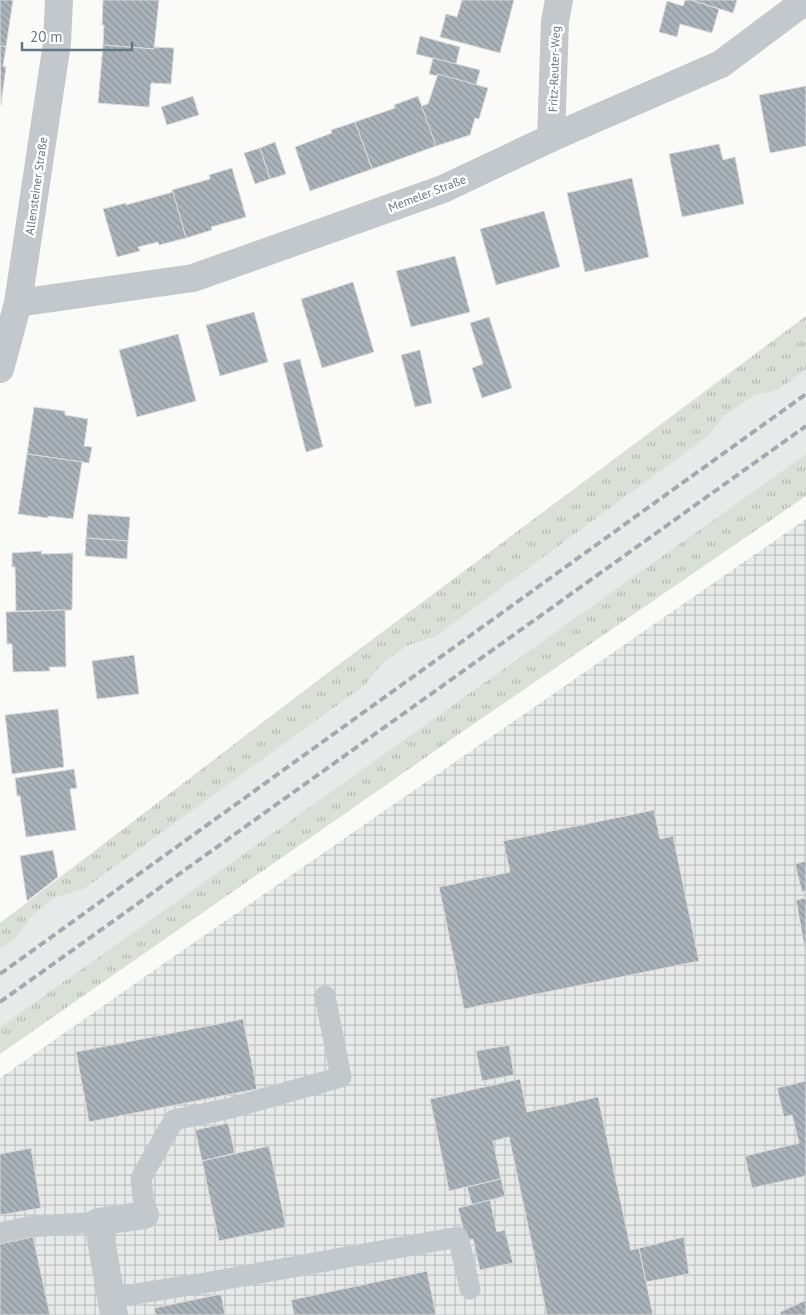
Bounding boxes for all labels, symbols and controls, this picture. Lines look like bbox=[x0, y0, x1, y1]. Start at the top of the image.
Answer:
scale bar bbox=[22, 20, 132, 52]
street label: Fritz-Reuter-Weg bbox=[545, 26, 563, 112]
text: 20 m bbox=[30, 27, 63, 46]
street label: Allensteiner Straße bbox=[22, 136, 50, 236]
street label: Memeler Straße bbox=[386, 171, 468, 215]

